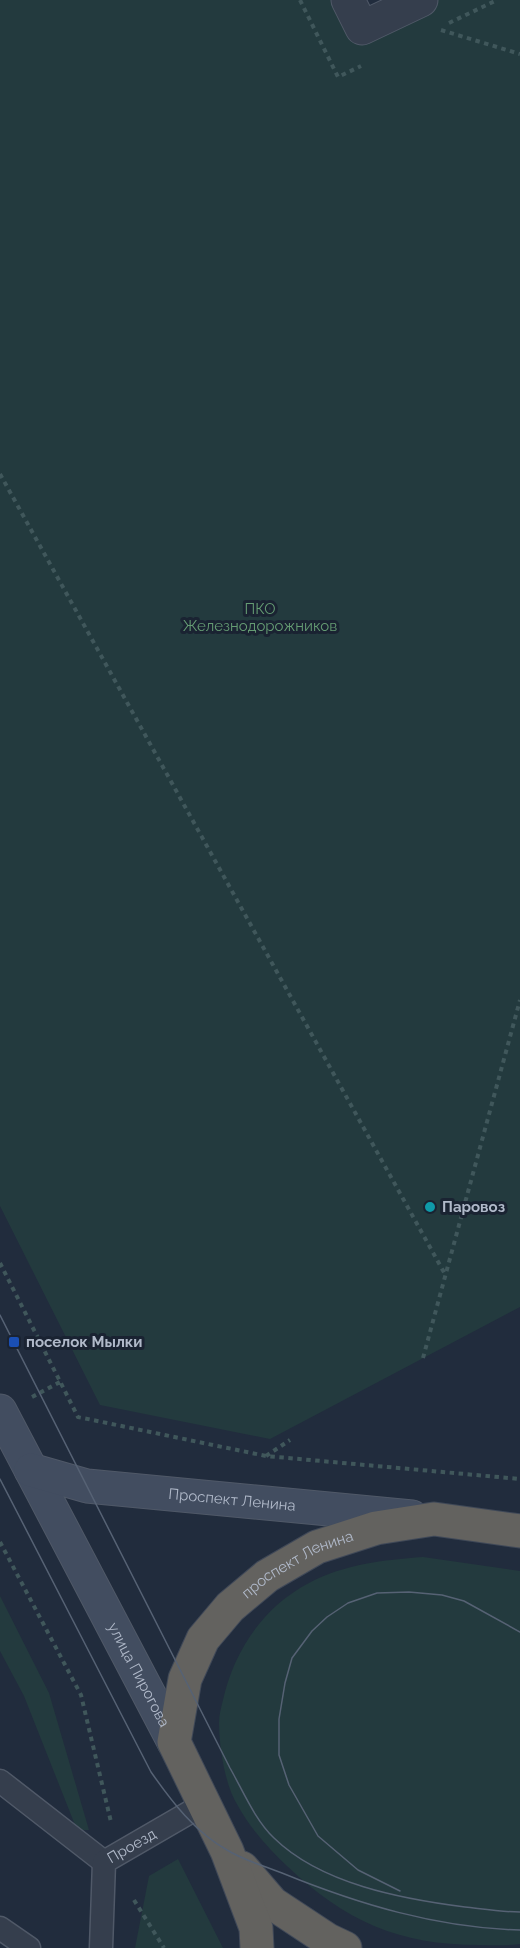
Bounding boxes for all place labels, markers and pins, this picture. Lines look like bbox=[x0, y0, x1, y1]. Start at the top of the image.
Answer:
place label: Паровоз bbox=[442, 1198, 505, 1216]
marker: Паровоз bbox=[423, 1200, 437, 1214]
place label: поселок Мылки bbox=[26, 1333, 143, 1351]
marker: поселок Мылки bbox=[7, 1335, 21, 1349]

